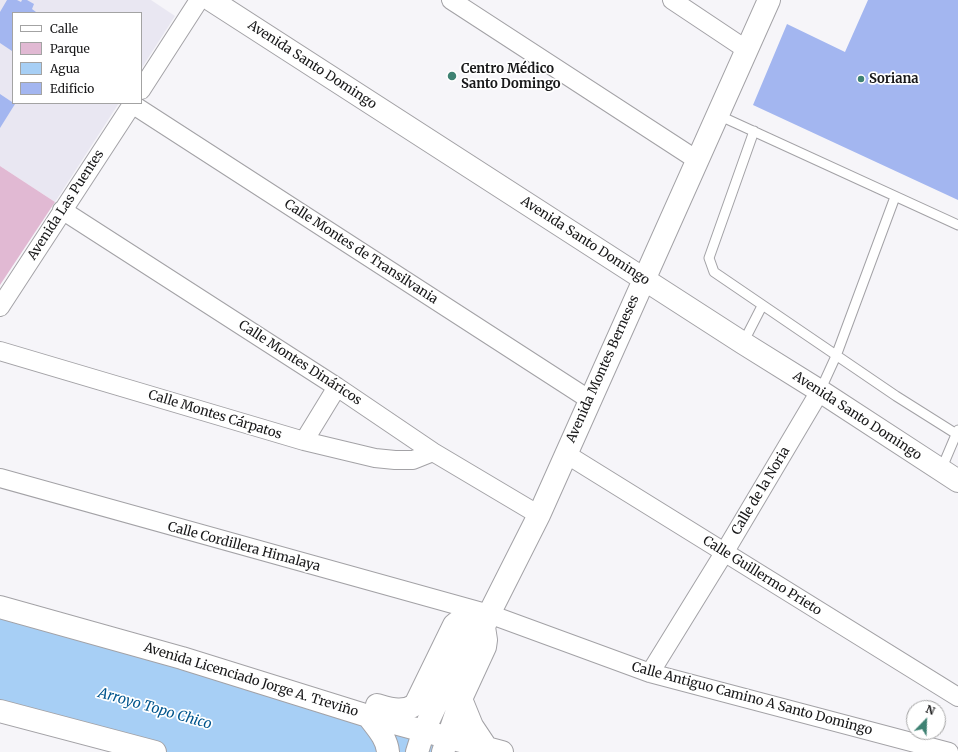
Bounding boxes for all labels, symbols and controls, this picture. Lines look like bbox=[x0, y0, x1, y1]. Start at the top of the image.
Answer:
legend bbox=[12, 12, 142, 104]
street label: Avenida Santo Domingo bbox=[245, 17, 379, 113]
text: Calle bbox=[50, 21, 78, 36]
text: Parque bbox=[50, 41, 90, 56]
text: Agua bbox=[50, 61, 80, 76]
place label: Centro Médico Santo Domingo bbox=[461, 61, 561, 92]
marker: Centro Médico Santo Domingo bbox=[446, 70, 458, 82]
place label: Soriana bbox=[869, 71, 919, 87]
marker: Soriana bbox=[856, 74, 866, 84]
text: Edificio bbox=[50, 81, 94, 96]
street label: Avenida Las Puentes bbox=[25, 147, 107, 263]
street label: Avenida Santo Domingo bbox=[518, 193, 652, 289]
street label: Calle Montes de Transilvania bbox=[281, 196, 441, 308]
street label: Avenida Montes Berneses bbox=[563, 293, 643, 445]
street label: Calle Montes Dináricos bbox=[236, 317, 364, 409]
street label: Avenida Santo Domingo bbox=[790, 368, 924, 464]
street label: Calle Montes Cárpatos bbox=[146, 387, 284, 443]
street label: Calle de la Noria bbox=[729, 444, 793, 538]
street label: Calle Cordillera Himalaya bbox=[166, 519, 322, 575]
street label: Calle Guillermo Prieto bbox=[700, 533, 824, 619]
street label: Avenida Licenciado Jorge A. Treviño bbox=[142, 640, 360, 720]
street label: Calle Antiguo Camino A Santo Domingo bbox=[630, 659, 874, 739]
water label: Arroyo Topo Chico bbox=[96, 685, 214, 733]
north arrow bbox=[906, 700, 946, 740]
text: N bbox=[924, 702, 937, 718]

